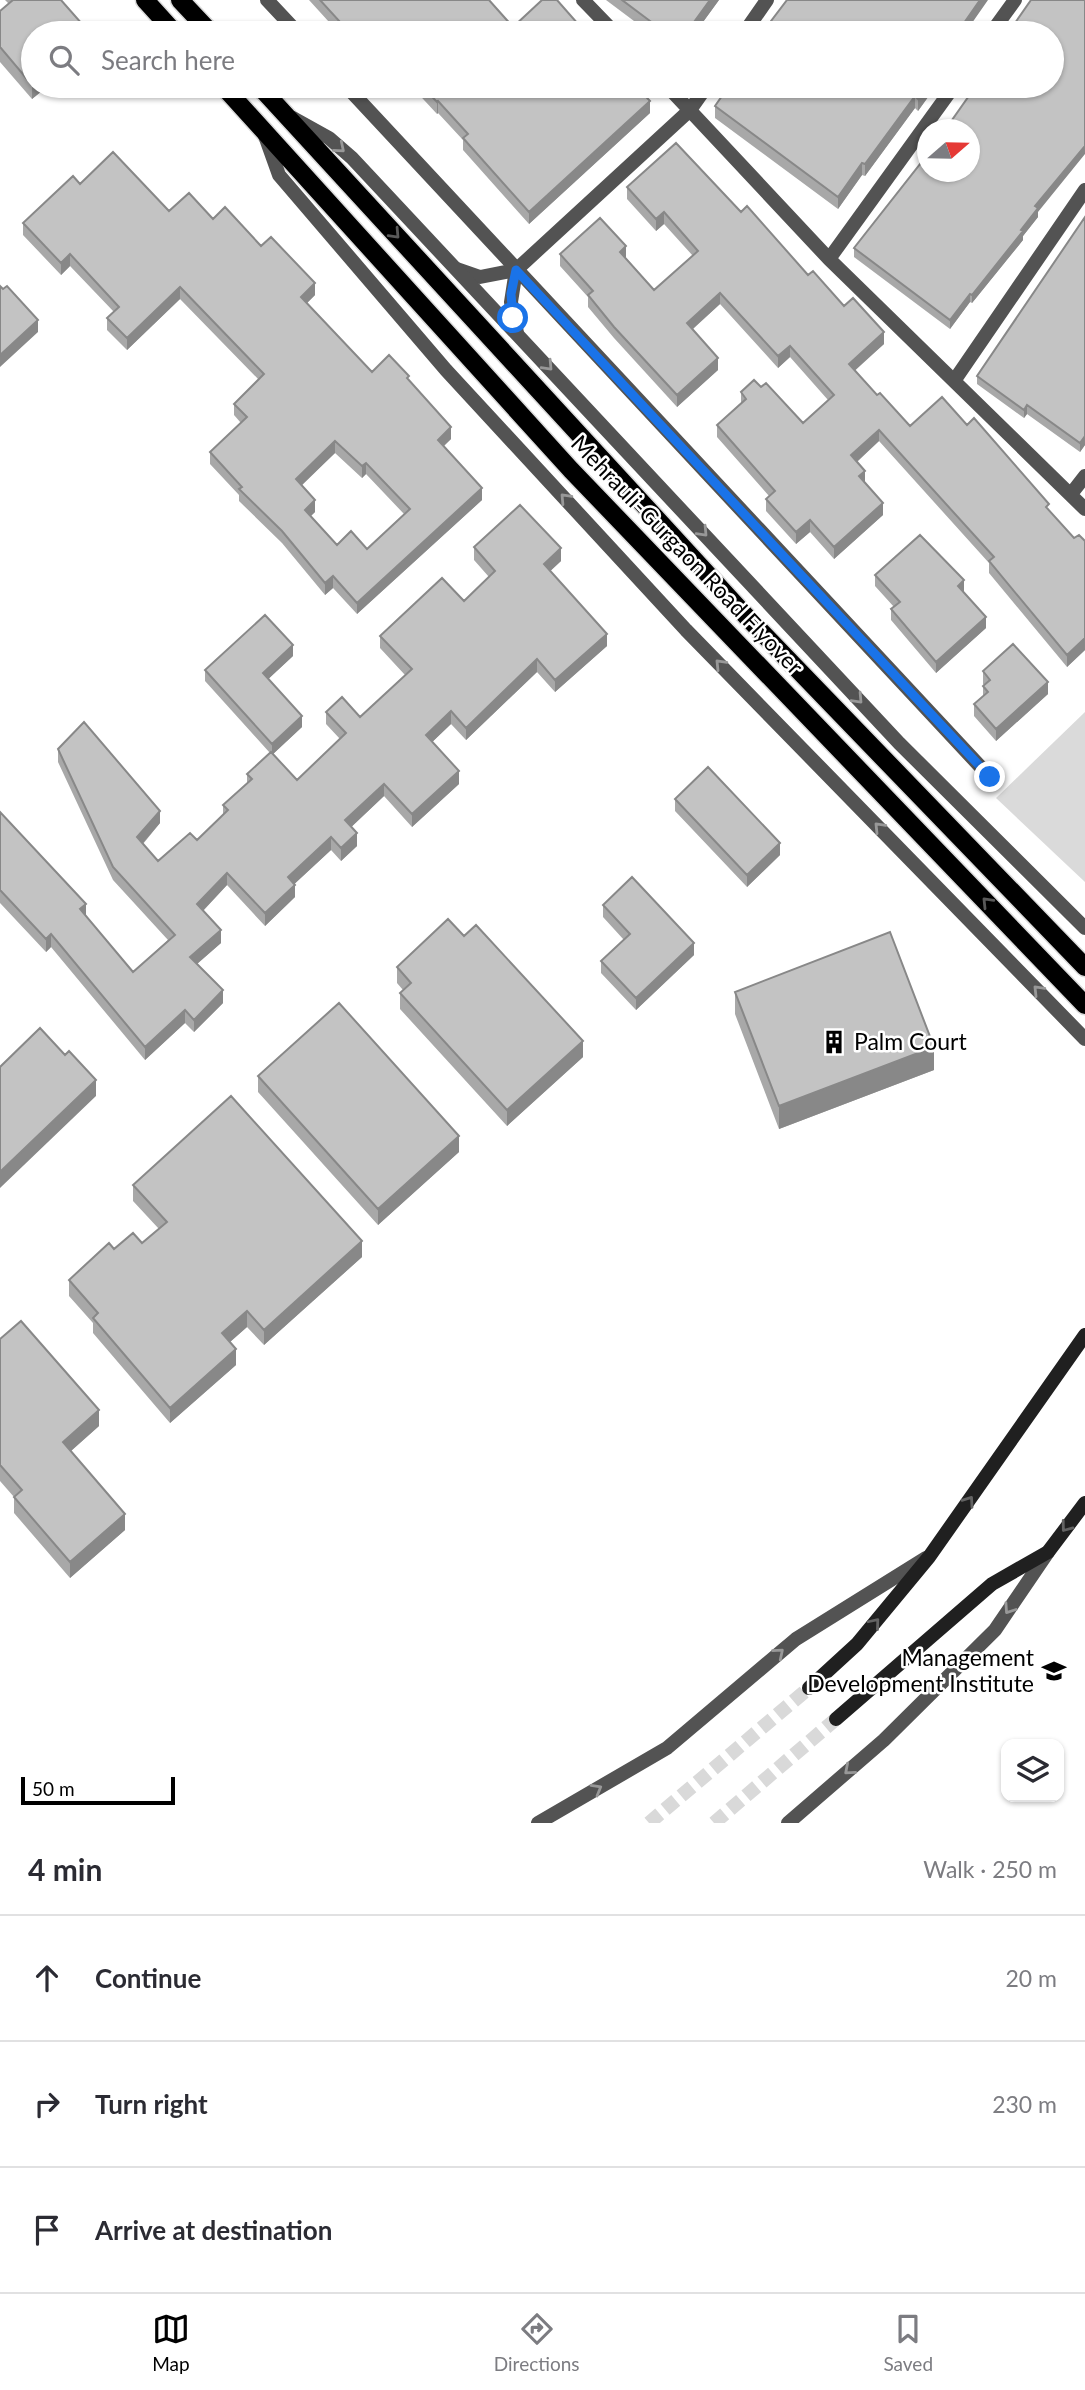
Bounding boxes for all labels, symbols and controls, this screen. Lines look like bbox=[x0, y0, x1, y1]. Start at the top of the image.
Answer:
search box bbox=[21, 21, 1064, 98]
icon: search bbox=[45, 41, 83, 79]
text: Search here bbox=[101, 44, 235, 76]
north arrow bbox=[917, 119, 980, 182]
one-way arrow bbox=[332, 140, 345, 152]
one-way arrow bbox=[387, 226, 399, 239]
route start bbox=[497, 302, 528, 333]
one-way arrow bbox=[539, 358, 552, 371]
street label: Mehrauli-Gurgaon Road Flyover bbox=[566, 429, 810, 680]
one-way arrow bbox=[560, 493, 573, 506]
one-way arrow bbox=[694, 524, 707, 537]
one-way arrow bbox=[715, 659, 728, 672]
one-way arrow bbox=[850, 691, 862, 704]
route end bbox=[974, 761, 1005, 792]
one-way arrow bbox=[874, 822, 887, 835]
one-way arrow bbox=[982, 897, 995, 910]
one-way arrow bbox=[1033, 985, 1046, 998]
place label: Palm Court bbox=[854, 1027, 967, 1055]
building icon: Palm Court bbox=[820, 1028, 848, 1056]
one-way arrow bbox=[961, 1496, 973, 1509]
one-way arrow bbox=[1062, 1520, 1075, 1532]
one-way arrow bbox=[1005, 1601, 1017, 1614]
one-way arrow bbox=[867, 1618, 879, 1631]
place label: Management Development Institute bbox=[807, 1643, 1035, 1697]
one-way arrow bbox=[771, 1649, 784, 1661]
school or university icon: Management Development Institute bbox=[1040, 1657, 1068, 1685]
map controls bbox=[1001, 1739, 1064, 1802]
button: layers bbox=[1001, 1739, 1064, 1802]
one-way arrow bbox=[845, 1762, 858, 1774]
scale bar bbox=[21, 1774, 175, 1806]
text: 50 m bbox=[32, 1777, 75, 1800]
one-way arrow bbox=[590, 1784, 603, 1797]
text: 4 min bbox=[28, 1851, 102, 1887]
text: Walk · 250 m bbox=[923, 1855, 1057, 1883]
icon: ahead bbox=[28, 1959, 66, 1997]
text: Continue bbox=[95, 1962, 201, 1994]
text: 20 m bbox=[1006, 1964, 1057, 1992]
icon: right bbox=[28, 2085, 66, 2123]
text: Turn right bbox=[95, 2088, 208, 2120]
text: 230 m bbox=[992, 2090, 1057, 2118]
icon: arrive bbox=[28, 2211, 66, 2249]
text: Arrive at destination bbox=[95, 2214, 332, 2246]
tab: Map bbox=[152, 2310, 190, 2375]
tab: Directions bbox=[494, 2310, 580, 2375]
tab: Saved bbox=[883, 2310, 933, 2375]

